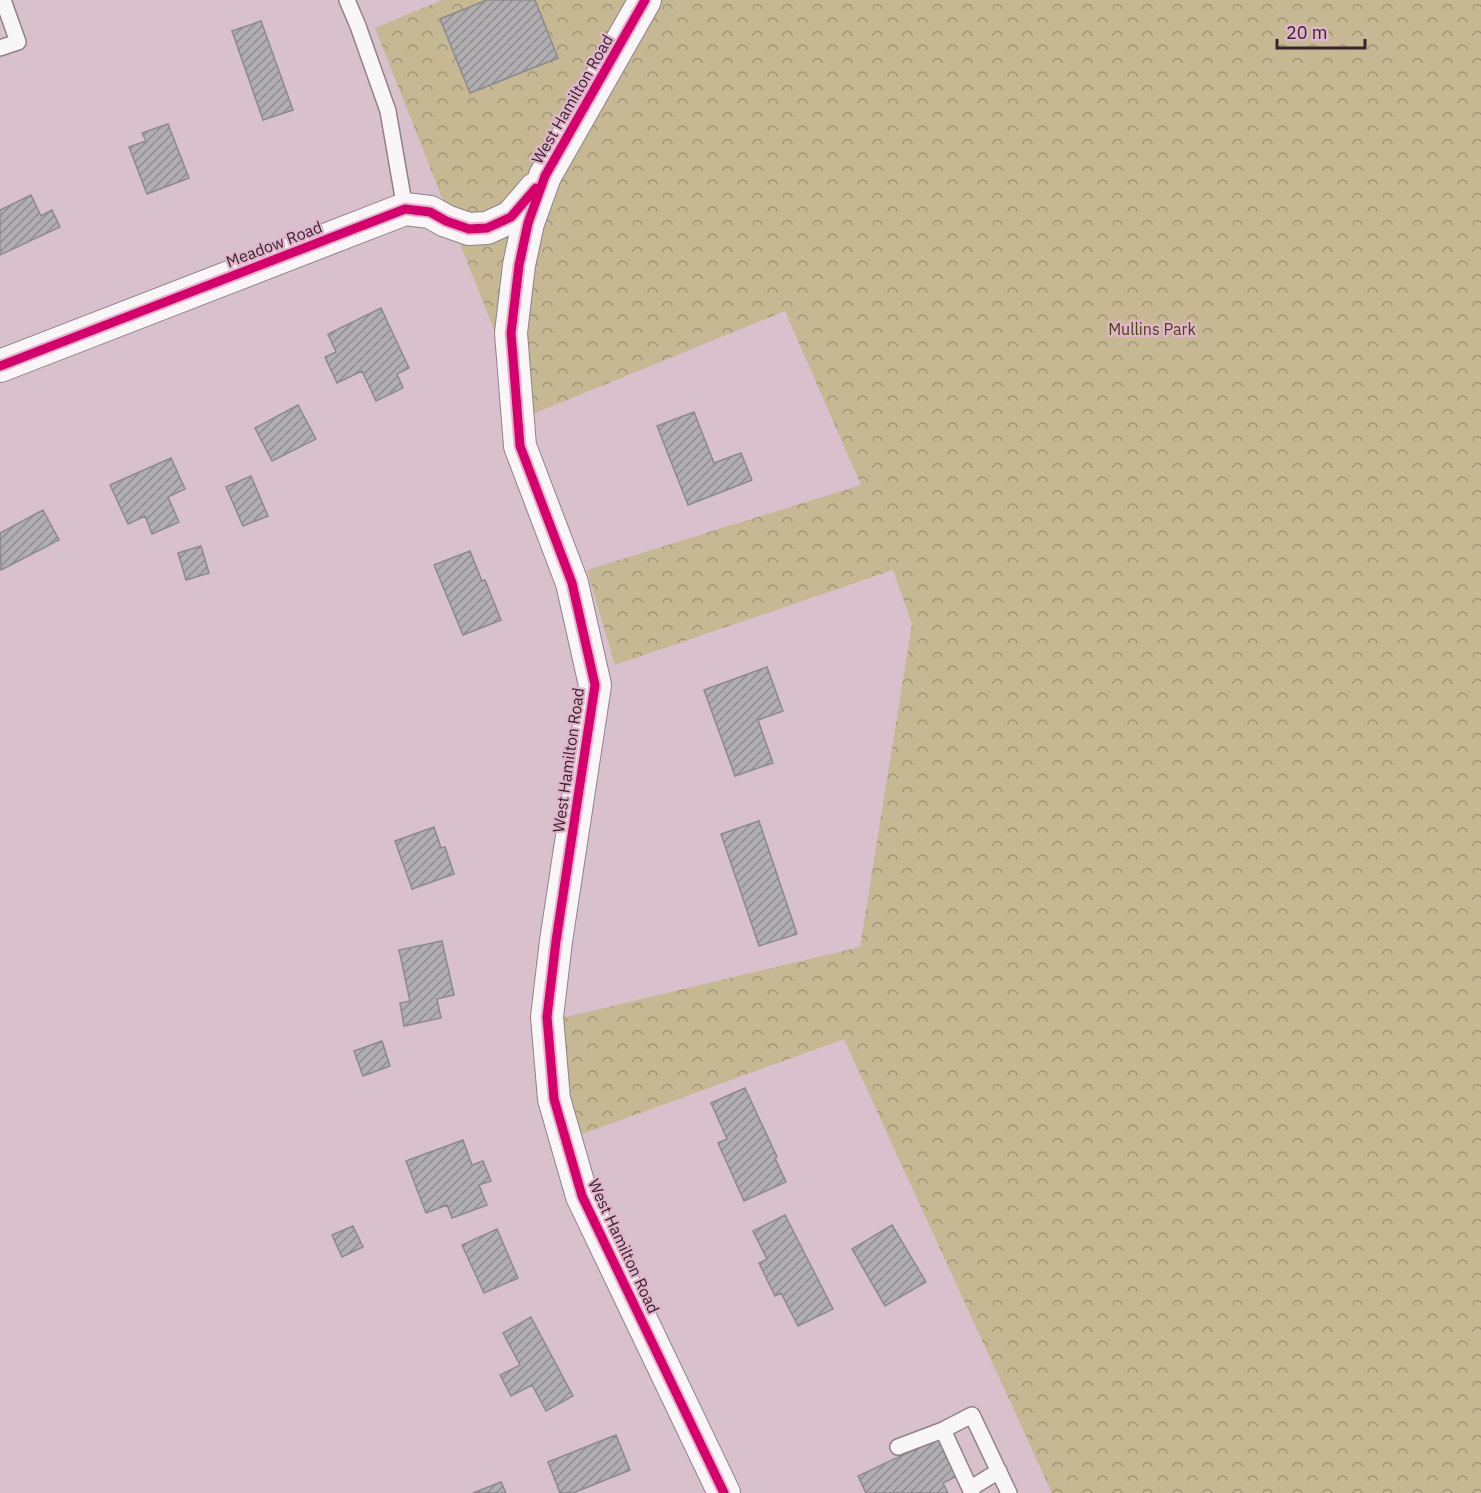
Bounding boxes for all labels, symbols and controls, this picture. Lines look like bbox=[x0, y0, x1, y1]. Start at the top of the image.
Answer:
scale bar bbox=[1277, 12, 1366, 50]
text: 20 m bbox=[1286, 21, 1328, 44]
street label: West Hamilton Road bbox=[527, 31, 617, 167]
street label: Meadow Road bbox=[223, 217, 325, 271]
park label: Mullins Park bbox=[1108, 319, 1196, 339]
street label: West Hamilton Road bbox=[548, 686, 588, 834]
street label: West Hamilton Road bbox=[584, 1176, 664, 1316]

